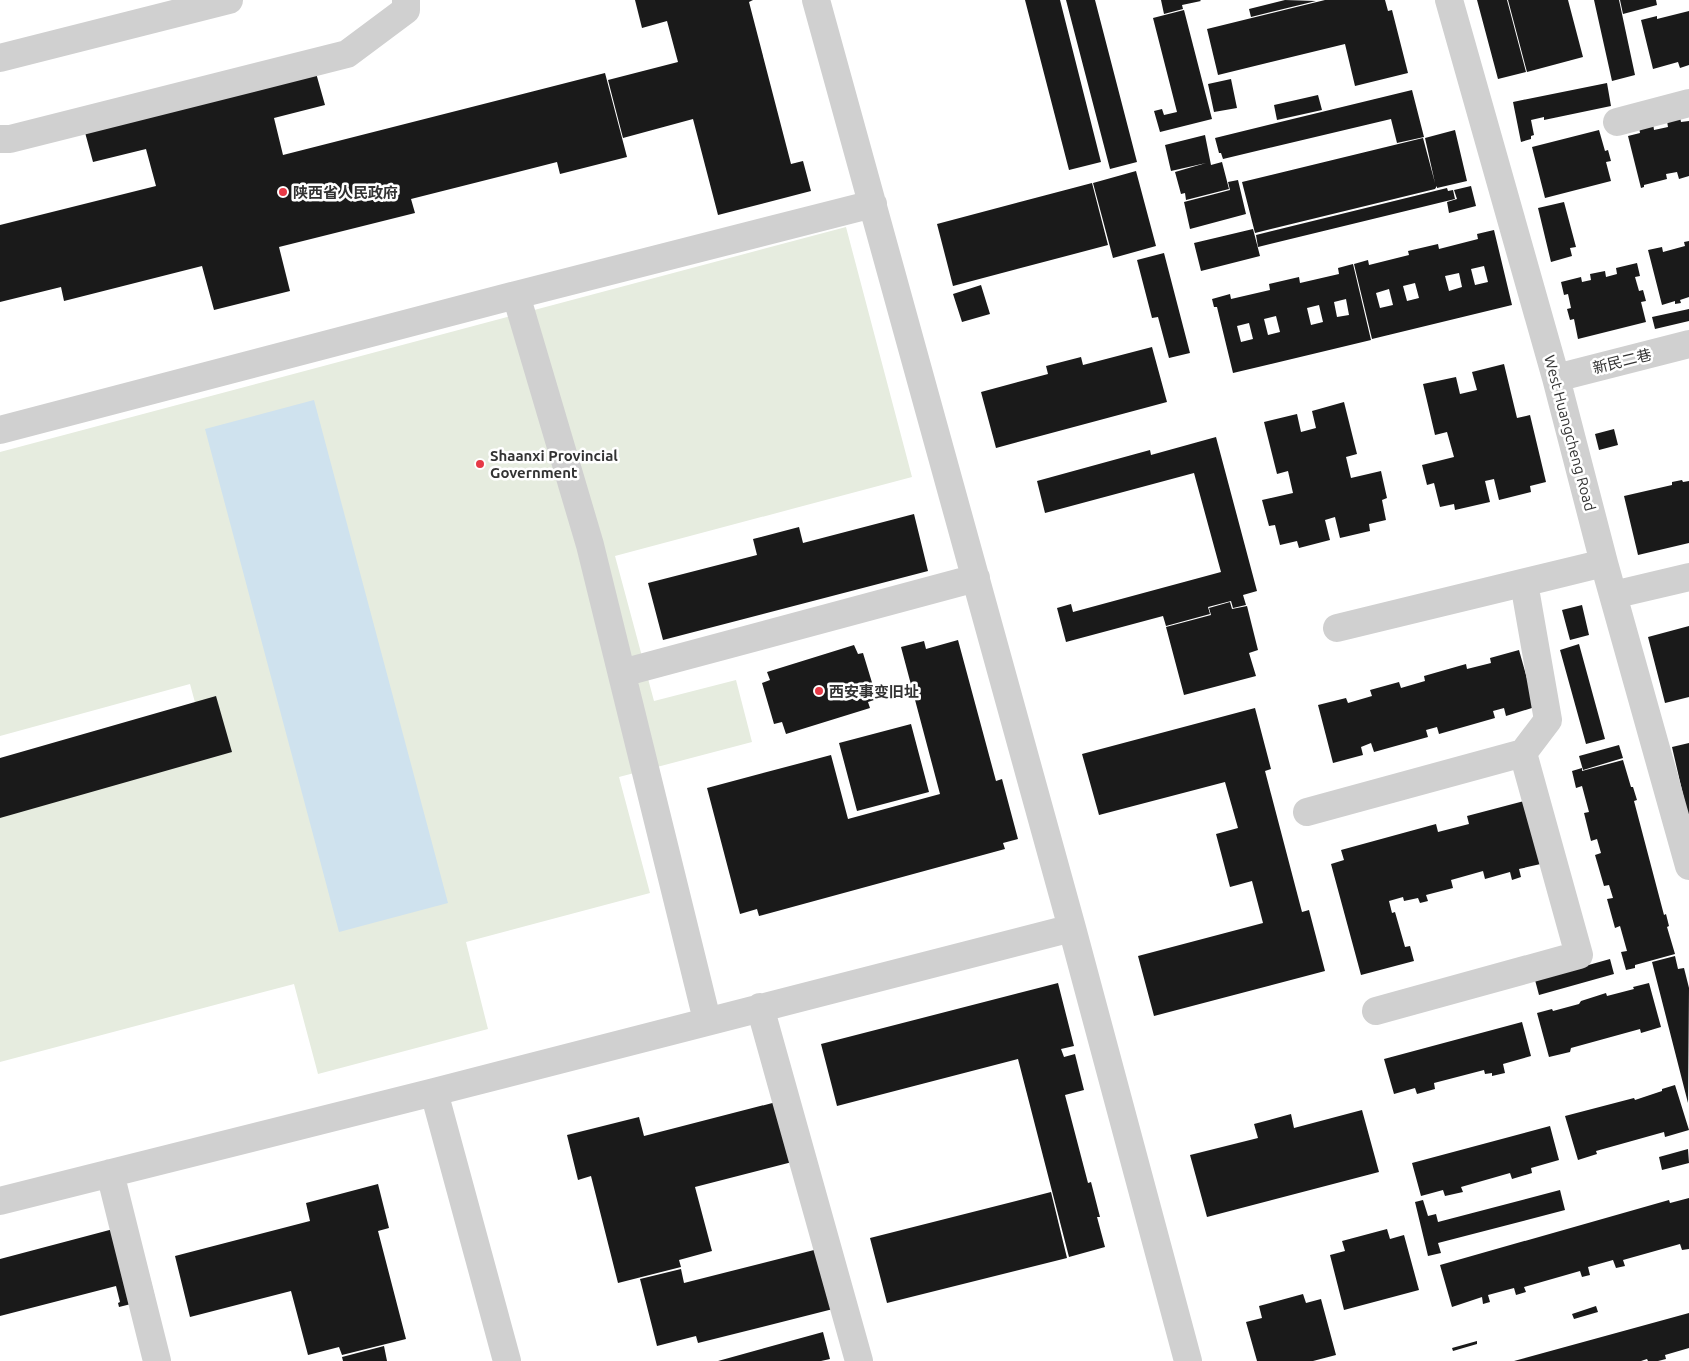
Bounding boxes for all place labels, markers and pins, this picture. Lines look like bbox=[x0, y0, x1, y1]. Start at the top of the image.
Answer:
place label: 陕西省人民政府 bbox=[293, 184, 398, 201]
marker: 陕西省人民政府 bbox=[277, 186, 289, 198]
place label: Shaanxi Provincial Government bbox=[490, 447, 618, 481]
marker: Shaanxi Provincial Government bbox=[474, 458, 486, 470]
place label: 西安事变旧址 bbox=[829, 683, 919, 700]
marker: 西安事变旧址 bbox=[813, 685, 825, 697]

